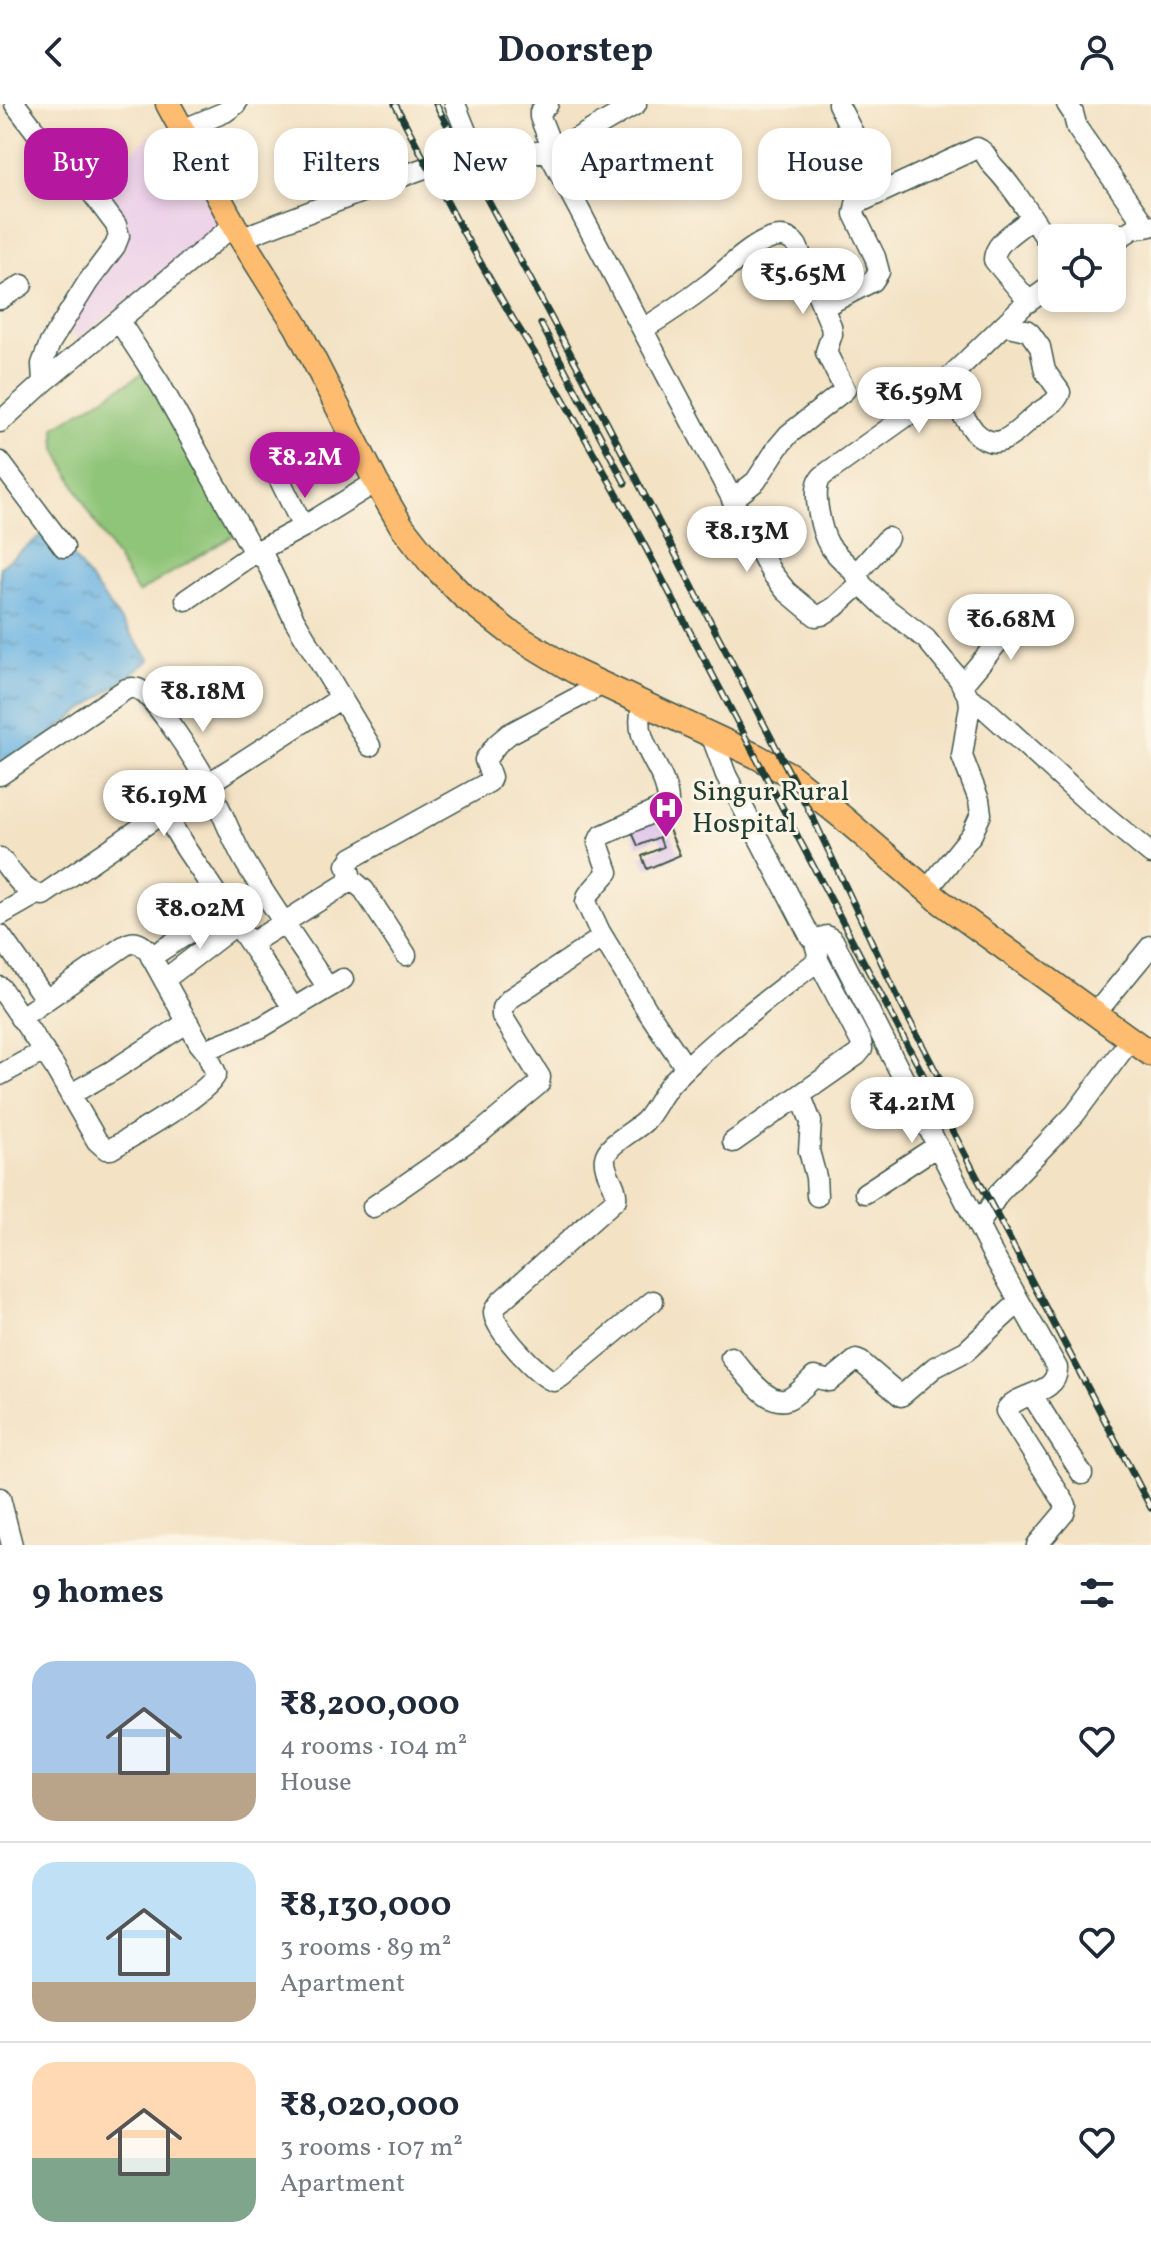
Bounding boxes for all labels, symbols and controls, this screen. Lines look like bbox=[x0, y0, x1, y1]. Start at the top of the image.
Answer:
text: Doorstep bbox=[498, 27, 653, 77]
icon: back bbox=[32, 30, 76, 74]
icon: person bbox=[1075, 30, 1119, 74]
chip: Buy bbox=[24, 128, 128, 200]
chip: Rent bbox=[144, 128, 258, 200]
chip: Filters bbox=[274, 128, 408, 200]
chip: New bbox=[424, 128, 536, 200]
chip: Apartment bbox=[552, 128, 742, 200]
chip: House bbox=[758, 128, 891, 200]
map controls bbox=[1038, 224, 1126, 312]
button: locate bbox=[1038, 224, 1126, 312]
pin: ₹5.65M bbox=[738, 248, 868, 316]
text: ₹5.65M bbox=[760, 256, 846, 292]
pin: ₹6.59M bbox=[854, 367, 984, 435]
text: ₹6.59M bbox=[875, 375, 963, 411]
pin: ₹8.2M bbox=[249, 432, 361, 500]
text: ₹8.2M bbox=[268, 440, 342, 476]
pin: ₹8.13M bbox=[682, 506, 812, 574]
text: ₹8.13M bbox=[705, 514, 789, 550]
pin: ₹6.68M bbox=[946, 594, 1076, 662]
text: ₹6.68M bbox=[966, 602, 1056, 638]
pin: ₹8.18M bbox=[138, 666, 268, 734]
text: ₹8.18M bbox=[160, 674, 246, 710]
pin: ₹6.19M bbox=[99, 770, 229, 838]
place label: Singur Rural Hospital bbox=[692, 773, 849, 844]
text: ₹6.19M bbox=[121, 778, 207, 814]
hospital icon: Singur Rural Hospital bbox=[647, 789, 685, 839]
pin: ₹8.02M bbox=[135, 883, 265, 951]
text: ₹8.02M bbox=[155, 891, 245, 927]
pin: ₹4.21M bbox=[847, 1077, 977, 1145]
text: ₹4.21M bbox=[869, 1085, 955, 1121]
text: 9 homes bbox=[32, 1570, 164, 1617]
icon: filters bbox=[1075, 1571, 1119, 1615]
text: ₹8,200,000 bbox=[280, 1682, 460, 1729]
icon: home bbox=[96, 1693, 192, 1789]
icon: heart bbox=[1075, 1719, 1119, 1763]
text: 4 rooms · 104 m² bbox=[280, 1729, 467, 1765]
text: House bbox=[280, 1765, 352, 1801]
text: ₹8,130,000 bbox=[280, 1883, 451, 1930]
icon: home bbox=[96, 1894, 192, 1990]
icon: heart bbox=[1075, 1920, 1119, 1964]
text: 3 rooms · 89 m² bbox=[280, 1930, 451, 1966]
text: Apartment bbox=[280, 1966, 405, 2002]
text: ₹8,020,000 bbox=[280, 2083, 459, 2130]
icon: home bbox=[96, 2094, 192, 2190]
icon: heart bbox=[1075, 2120, 1119, 2164]
text: 3 rooms · 107 m² bbox=[280, 2130, 463, 2166]
text: Apartment bbox=[280, 2166, 405, 2202]

